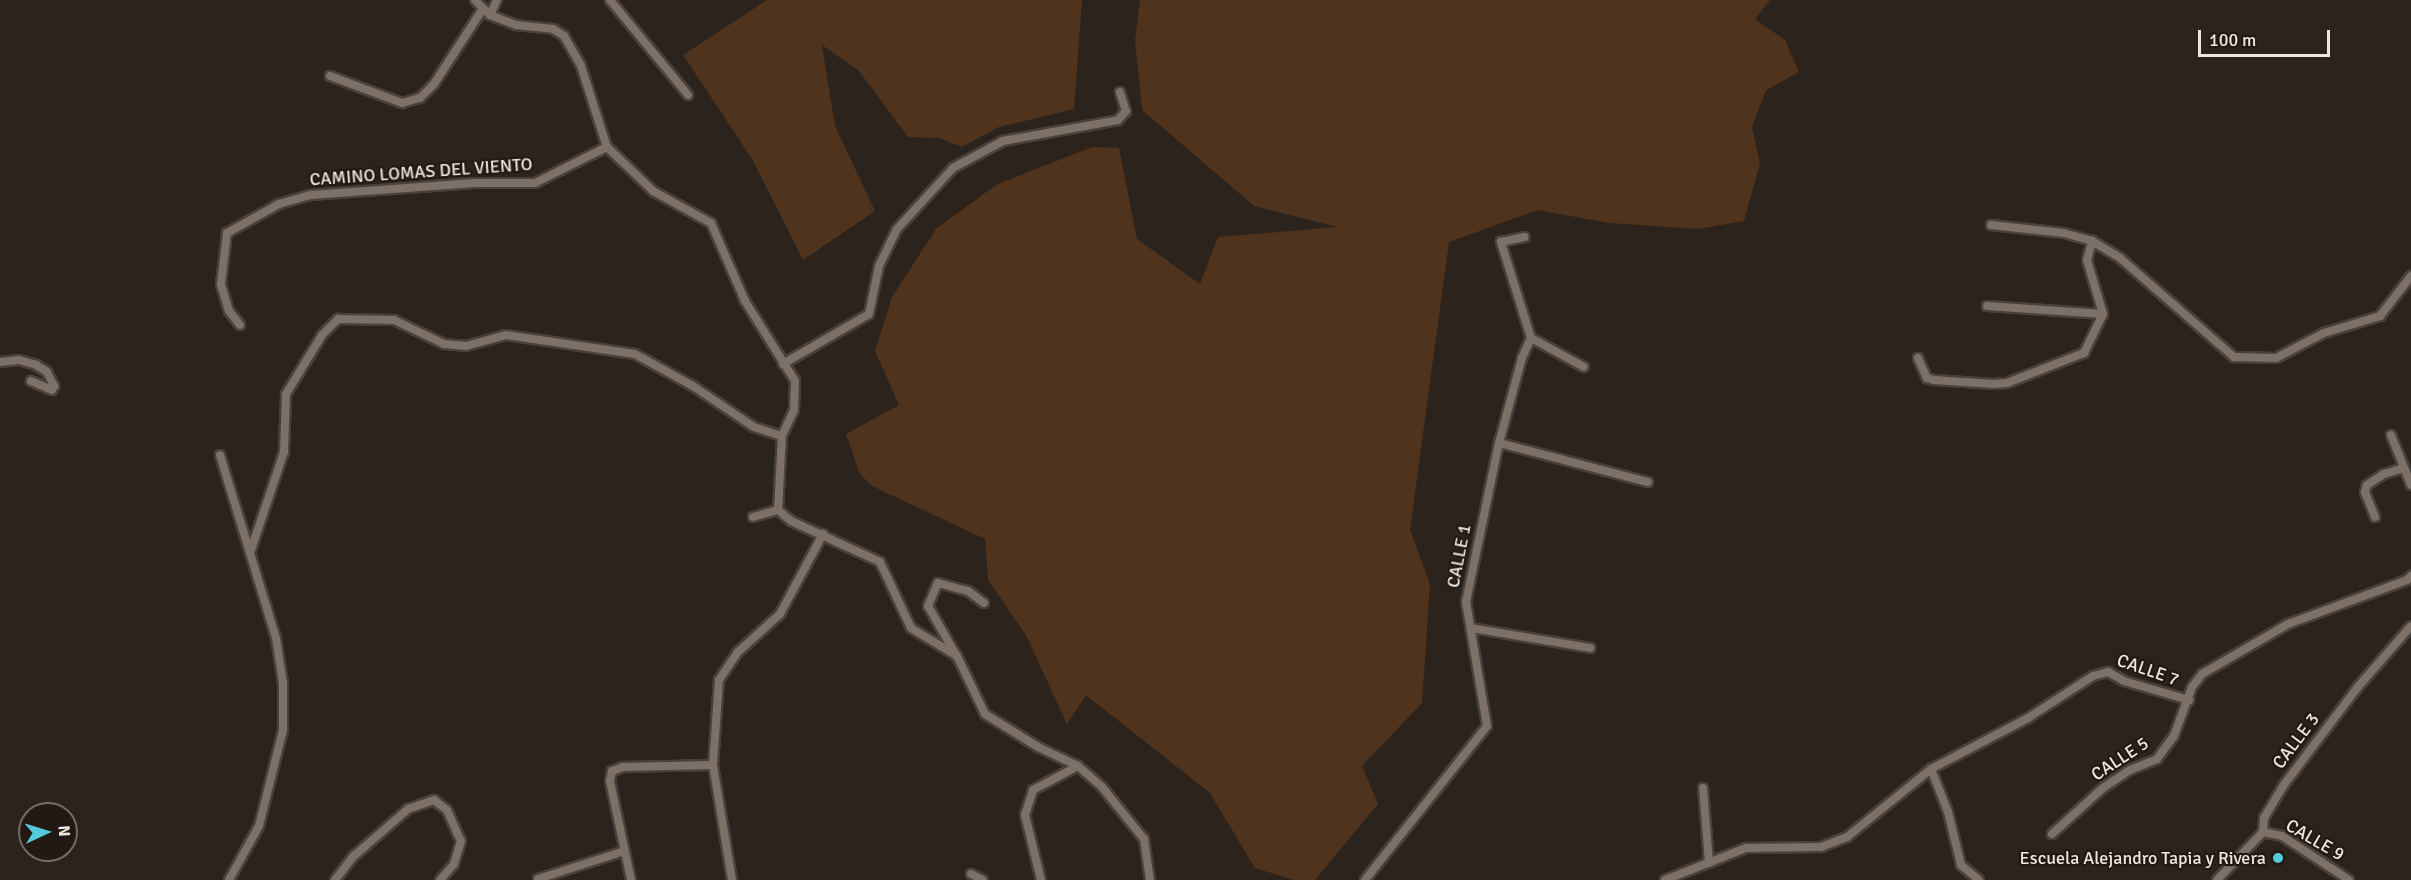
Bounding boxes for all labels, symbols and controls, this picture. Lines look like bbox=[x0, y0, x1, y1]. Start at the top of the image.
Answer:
scale bar bbox=[2201, 18, 2333, 56]
text: 100 m bbox=[2209, 29, 2256, 51]
street label: CAMINO LOMAS DEL VIENTO bbox=[309, 153, 533, 191]
street label: CALLE 1 bbox=[1442, 522, 1476, 590]
street label: CALLE 7 bbox=[2114, 649, 2182, 691]
street label: CALLE 3 bbox=[2268, 709, 2324, 773]
street label: CALLE 5 bbox=[2087, 732, 2153, 786]
north arrow bbox=[18, 802, 78, 862]
street label: CALLE 9 bbox=[2282, 815, 2348, 865]
text: N bbox=[54, 825, 74, 837]
place label: Escuela Alejandro Tapia y Rivera bbox=[2020, 847, 2266, 869]
marker: Escuela Alejandro Tapia y Rivera bbox=[2271, 851, 2285, 865]

